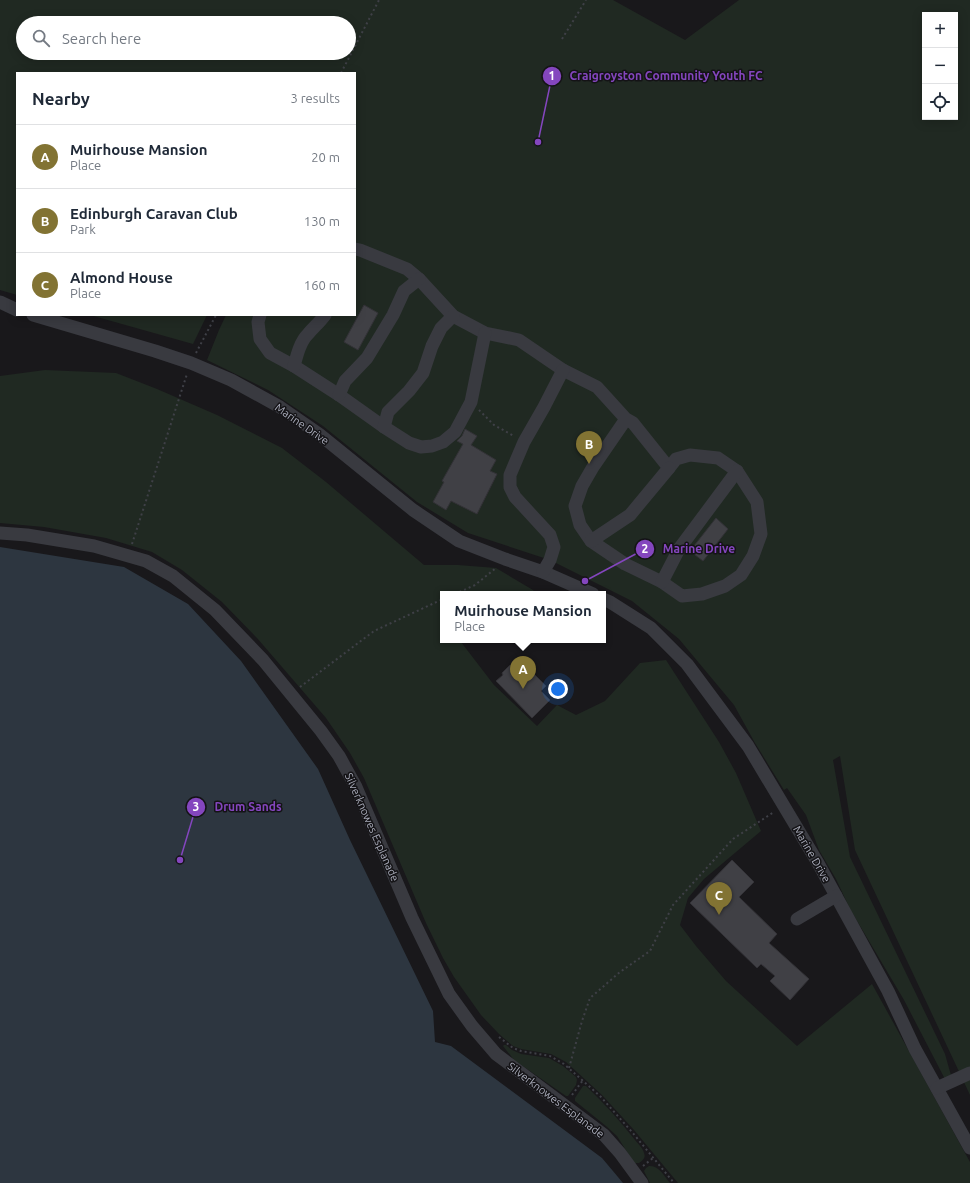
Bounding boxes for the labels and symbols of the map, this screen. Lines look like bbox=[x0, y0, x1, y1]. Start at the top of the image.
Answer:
callout: Craigroyston Community Youth FC bbox=[542, 64, 771, 88]
text: 1 bbox=[549, 69, 555, 82]
text: Craigroyston Community Youth FC bbox=[569, 69, 763, 82]
street label: Marine Drive bbox=[273, 401, 331, 447]
pin: B bbox=[576, 431, 602, 464]
callout: Marine Drive bbox=[635, 537, 743, 561]
text: 2 bbox=[642, 542, 649, 555]
text: Marine Drive bbox=[663, 542, 735, 555]
pin: A bbox=[510, 656, 536, 689]
your location bbox=[548, 679, 568, 699]
street label: Silverknowes Esplanade bbox=[343, 771, 401, 883]
callout: Drum Sands bbox=[186, 795, 290, 819]
text: 3 bbox=[193, 800, 199, 813]
text: Drum Sands bbox=[214, 800, 282, 813]
street label: Marine Drive bbox=[791, 824, 833, 884]
pin: C bbox=[706, 882, 732, 915]
street label: Silverknowes Esplanade bbox=[505, 1060, 607, 1140]

